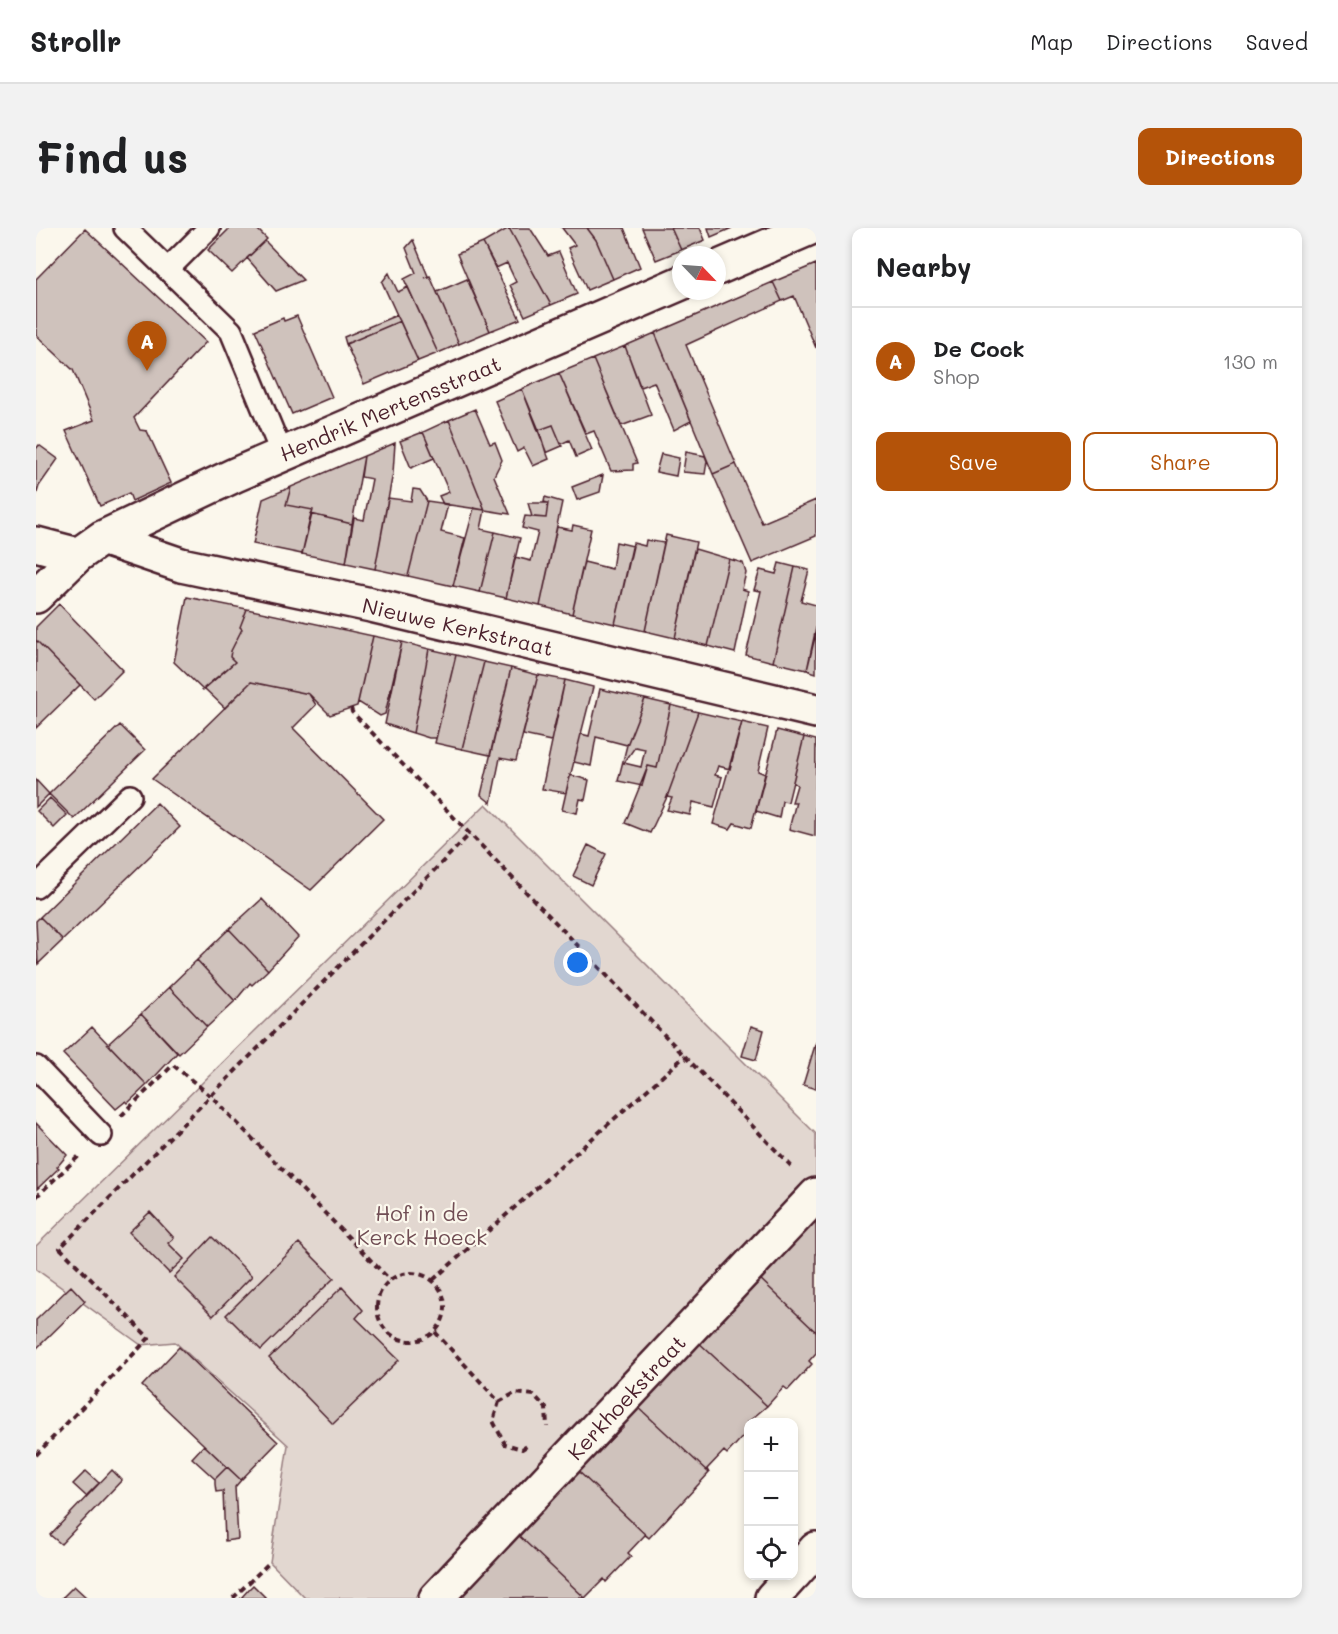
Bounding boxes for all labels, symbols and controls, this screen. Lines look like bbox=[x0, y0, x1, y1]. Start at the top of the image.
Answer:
text: Strollr bbox=[30, 23, 121, 59]
text: Map bbox=[1030, 28, 1073, 55]
text: Directions bbox=[1106, 28, 1213, 55]
text: Saved bbox=[1246, 28, 1308, 55]
button: Directions bbox=[1138, 128, 1302, 185]
text: Find us bbox=[36, 129, 188, 184]
north arrow bbox=[672, 246, 726, 300]
text: Nearby bbox=[876, 250, 971, 284]
pin: A bbox=[128, 322, 166, 371]
text: De Cock bbox=[933, 334, 1025, 363]
text: A bbox=[889, 348, 902, 374]
text: 130 m bbox=[1223, 348, 1278, 374]
street label: Hendrik Mertensstraat bbox=[275, 349, 505, 467]
text: Shop bbox=[933, 363, 980, 389]
button: Save bbox=[876, 432, 1071, 491]
button: Share bbox=[1083, 432, 1278, 491]
street label: Nieuwe Kerkstraat bbox=[360, 591, 556, 661]
your location bbox=[563, 948, 592, 977]
park label: Hof in de Kerck Hoeck bbox=[357, 1199, 487, 1250]
street label: Kerkhoekstraat bbox=[561, 1329, 691, 1465]
map controls bbox=[744, 1418, 798, 1580]
button: + bbox=[744, 1418, 798, 1472]
button: − bbox=[744, 1472, 798, 1526]
button: locate bbox=[744, 1526, 798, 1580]

